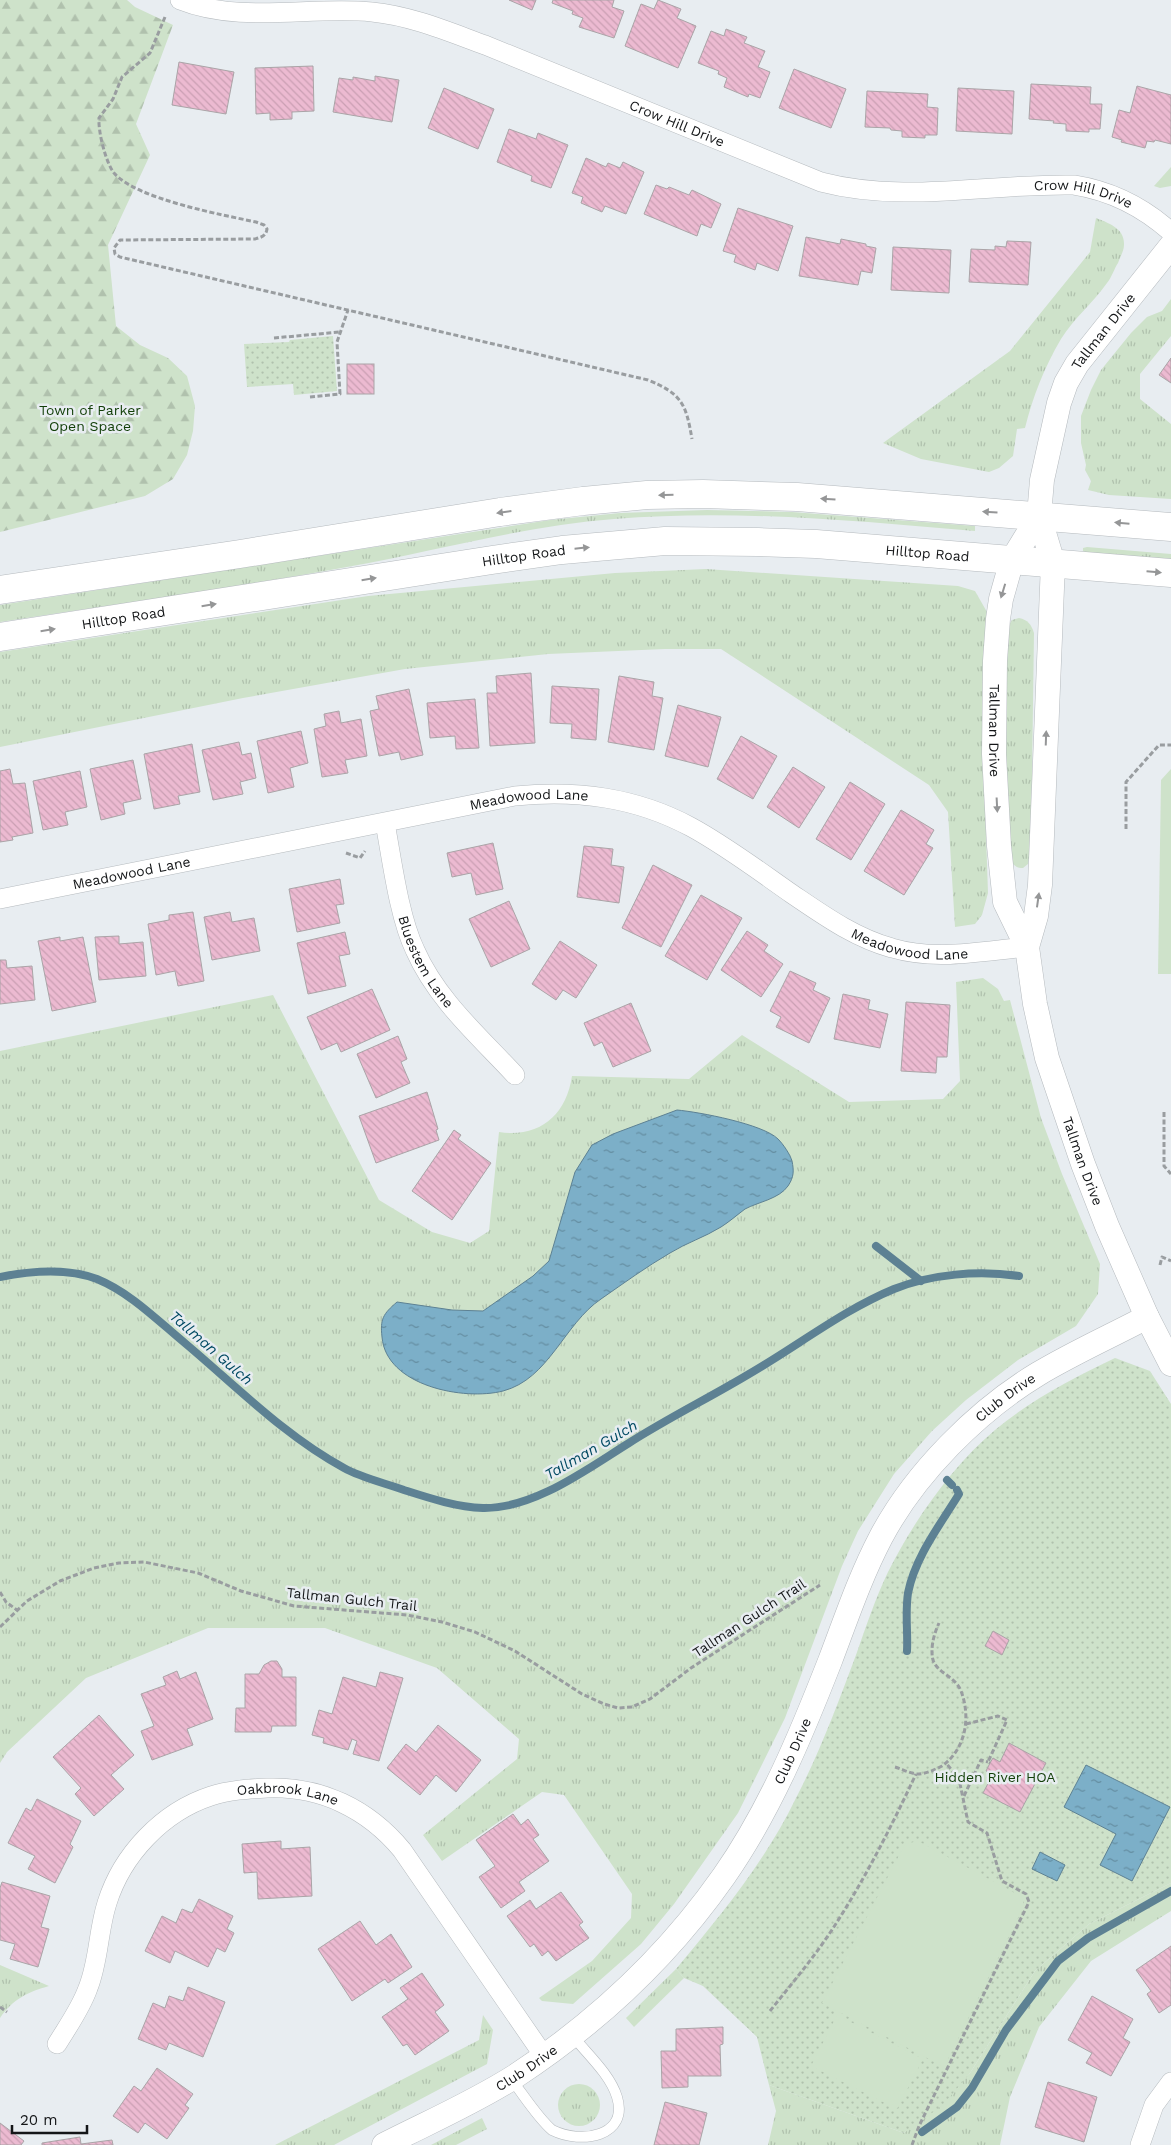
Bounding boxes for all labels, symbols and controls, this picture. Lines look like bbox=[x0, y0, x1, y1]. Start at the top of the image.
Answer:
street label: Crow Hill Drive bbox=[627, 97, 727, 150]
street label: Crow Hill Drive bbox=[1034, 177, 1135, 211]
street label: Tallman Drive bbox=[1068, 290, 1138, 372]
park label: Town of Parker Open Space bbox=[39, 402, 141, 434]
one-way arrow bbox=[658, 491, 674, 499]
one-way arrow bbox=[820, 495, 836, 503]
one-way arrow bbox=[982, 507, 998, 515]
one-way arrow bbox=[496, 508, 512, 516]
one-way arrow bbox=[1114, 518, 1130, 526]
street label: Hilltop Road bbox=[481, 542, 567, 569]
street label: Hilltop Road bbox=[885, 542, 970, 565]
one-way arrow bbox=[574, 544, 590, 552]
one-way arrow bbox=[1146, 568, 1162, 576]
one-way arrow bbox=[362, 575, 378, 583]
one-way arrow bbox=[999, 583, 1007, 598]
one-way arrow bbox=[201, 600, 217, 608]
street label: Hilltop Road bbox=[81, 603, 166, 632]
one-way arrow bbox=[41, 625, 57, 633]
street label: Tallman Drive bbox=[986, 684, 1003, 777]
one-way arrow bbox=[1042, 729, 1050, 745]
street label: Meadowood Lane bbox=[468, 786, 589, 813]
one-way arrow bbox=[993, 797, 1001, 813]
street label: Meadowood Lane bbox=[71, 853, 192, 892]
one-way arrow bbox=[1034, 892, 1042, 908]
street label: Bluestem Lane bbox=[395, 914, 457, 1011]
street label: Meadowood Lane bbox=[849, 925, 969, 962]
street label: Tallman Drive bbox=[1060, 1115, 1106, 1208]
water label: Tallman Gulch bbox=[166, 1307, 256, 1389]
street label: Club Drive bbox=[972, 1370, 1038, 1425]
water label: Tallman Gulch bbox=[541, 1416, 641, 1484]
street label: Tallman Gulch Trail bbox=[690, 1575, 809, 1660]
street label: Tallman Gulch Trail bbox=[286, 1584, 419, 1614]
street label: Club Drive bbox=[771, 1715, 814, 1787]
park label: Hidden River HOA bbox=[934, 1769, 1056, 1785]
street label: Oakbrook Lane bbox=[236, 1780, 341, 1808]
street label: Club Drive bbox=[493, 2042, 560, 2094]
scale bar bbox=[12, 2102, 88, 2134]
text: 20 m bbox=[20, 2111, 58, 2129]

